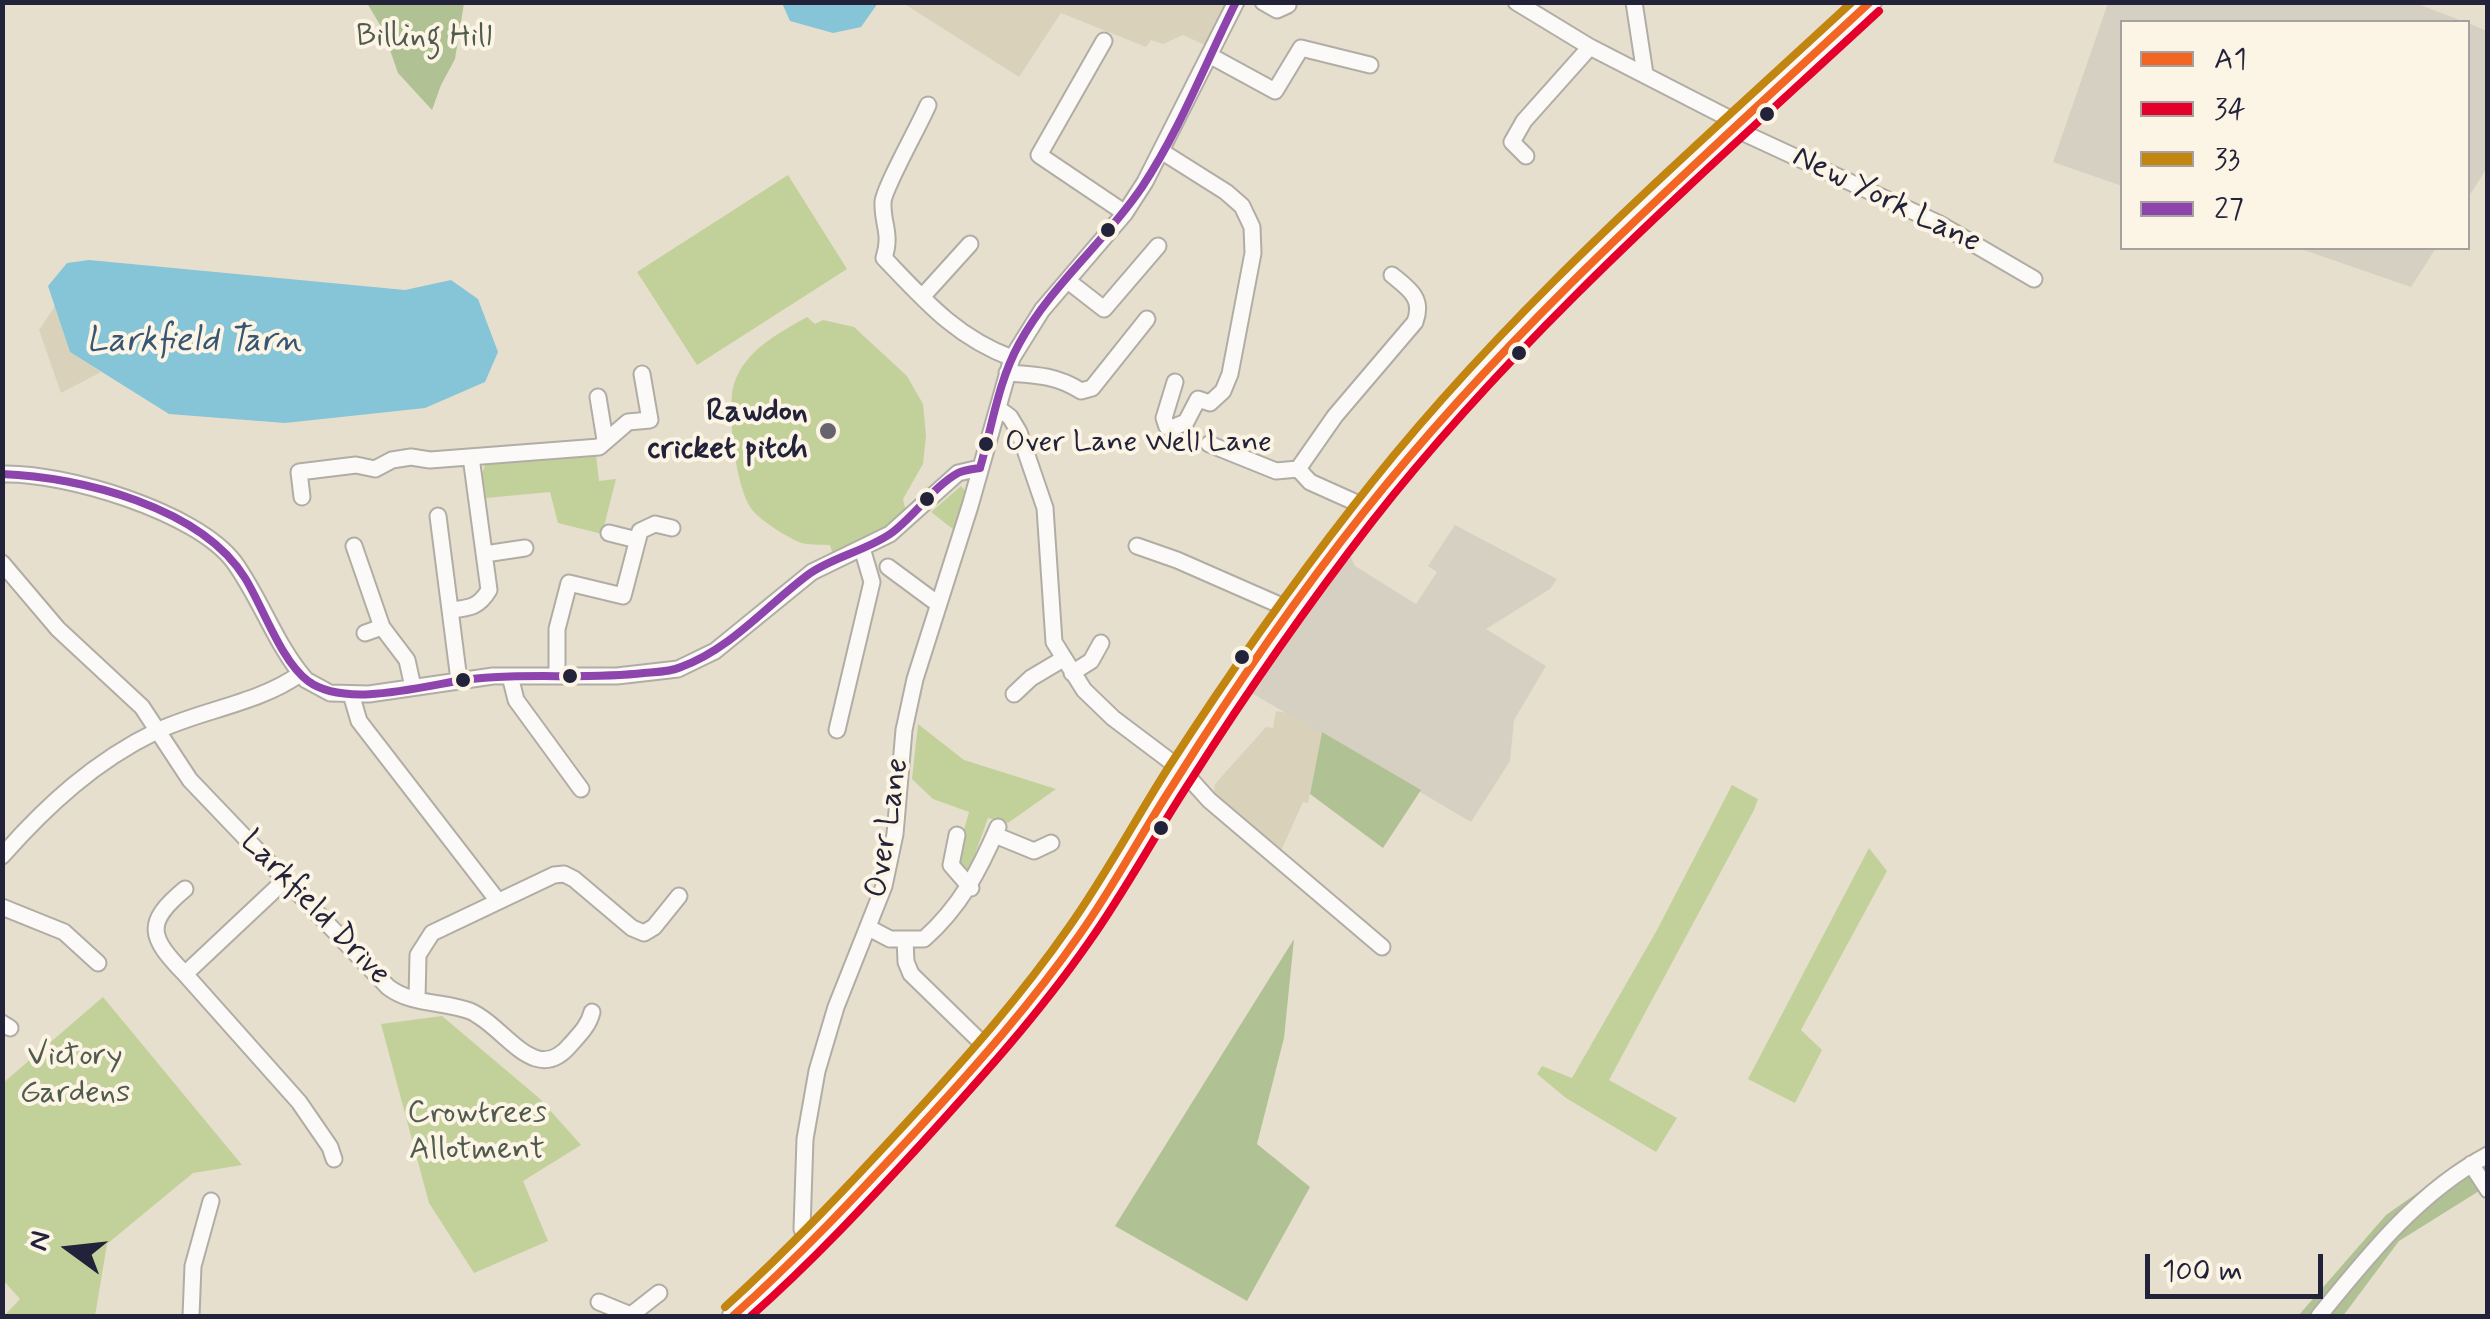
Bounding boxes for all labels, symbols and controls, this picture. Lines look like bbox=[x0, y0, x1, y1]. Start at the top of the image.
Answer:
park label: Billing Hill bbox=[356, 19, 492, 57]
legend bbox=[2120, 20, 2470, 250]
text: A1 bbox=[2214, 40, 2247, 79]
text: 34 bbox=[2214, 90, 2246, 129]
unlabelled marker bbox=[1757, 104, 1777, 124]
street label: New York Lane bbox=[1786, 139, 1986, 263]
text: 33 bbox=[2214, 140, 2240, 179]
text: 27 bbox=[2214, 190, 2244, 229]
unlabelled marker bbox=[1098, 220, 1118, 240]
water label: Larkfield Tarn bbox=[86, 322, 302, 364]
unlabelled marker bbox=[1509, 343, 1529, 363]
place label: Rawdon cricket pitch bbox=[647, 394, 808, 469]
marker: Rawdon cricket pitch bbox=[817, 420, 839, 442]
place label: Over Lane Well Lane bbox=[1005, 426, 1272, 462]
marker: Over Lane Well Lane bbox=[976, 434, 996, 454]
unlabelled marker bbox=[917, 489, 937, 509]
unlabelled marker bbox=[1232, 647, 1252, 667]
unlabelled marker bbox=[560, 666, 580, 686]
unlabelled marker bbox=[453, 670, 473, 690]
street label: Over Lane bbox=[859, 755, 919, 901]
unlabelled marker bbox=[1151, 818, 1171, 838]
street label: Larkfield Drive bbox=[231, 824, 397, 994]
park label: Victory Gardens bbox=[20, 1038, 130, 1113]
park label: Crowtrees Allotment bbox=[407, 1095, 547, 1170]
north arrow bbox=[20, 1199, 120, 1299]
text: N bbox=[20, 1227, 61, 1255]
scale bar bbox=[2150, 1234, 2328, 1296]
text: 100 m bbox=[2162, 1252, 2243, 1291]

